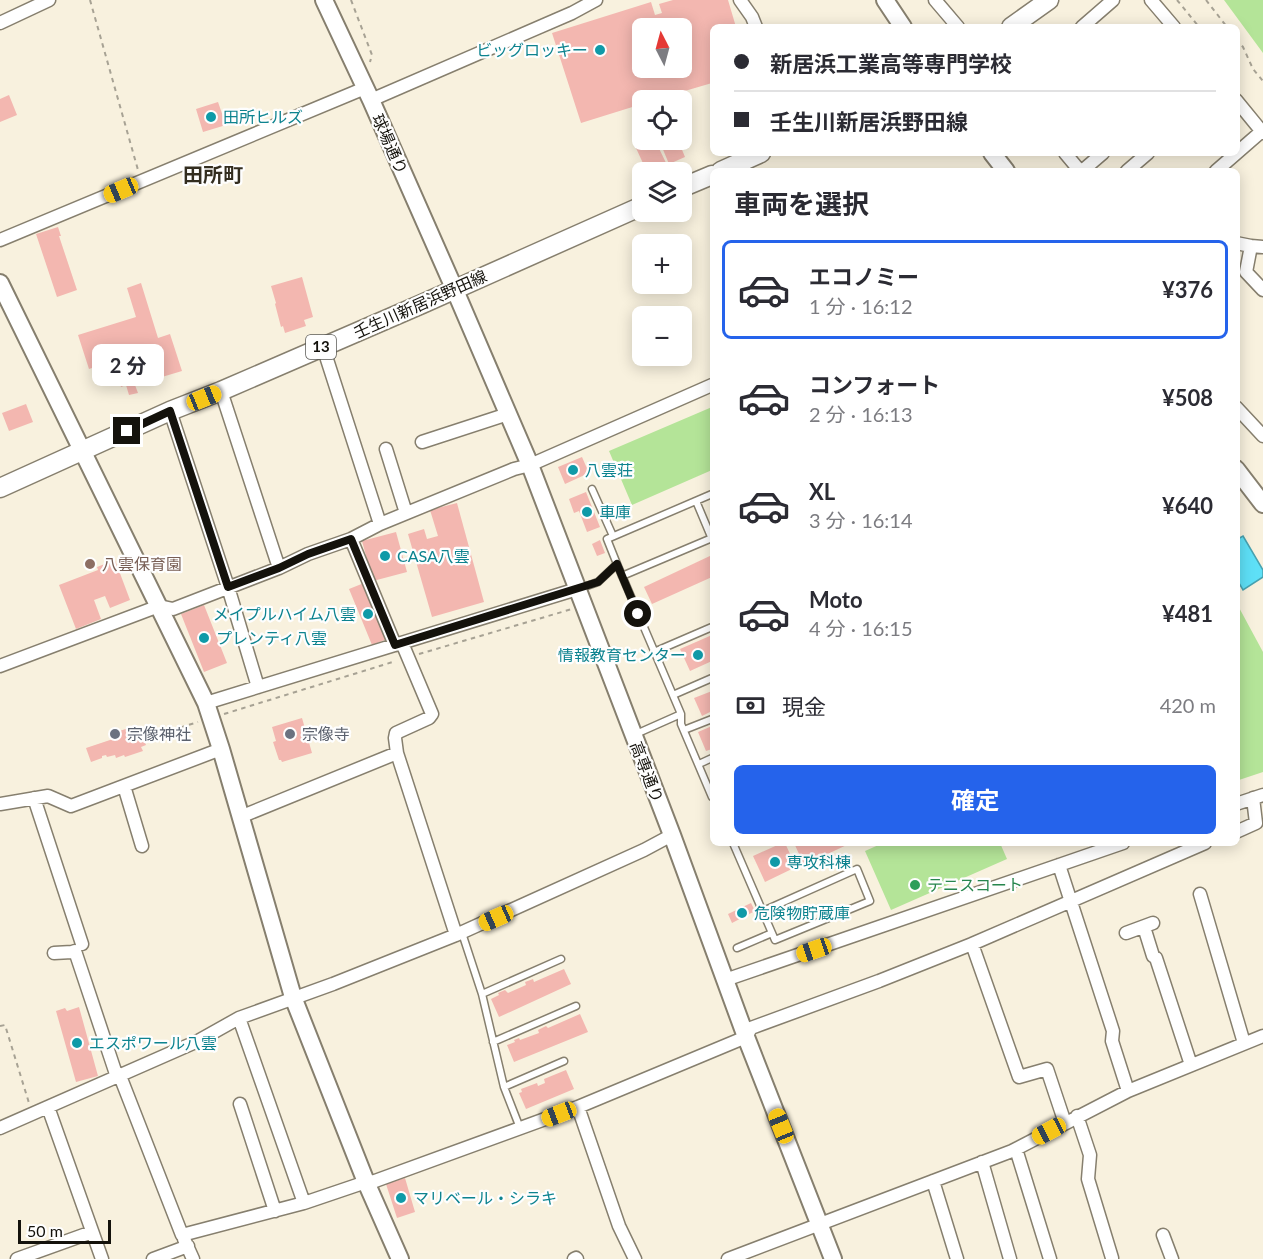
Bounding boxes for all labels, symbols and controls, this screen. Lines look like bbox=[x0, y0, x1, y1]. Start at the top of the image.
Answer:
north arrow bbox=[632, 18, 692, 78]
map controls bbox=[632, 18, 692, 366]
place label: ビッグロッキー bbox=[476, 40, 588, 59]
marker: ビッグロッキー bbox=[593, 43, 607, 57]
text: 新居浜工業高等専門学校 bbox=[770, 50, 1012, 77]
button: locate bbox=[632, 90, 692, 150]
place label: 田所ヒルズ bbox=[223, 107, 303, 126]
text: 壬生川新居浜野田線 bbox=[770, 108, 968, 135]
marker: 田所ヒルズ bbox=[204, 110, 218, 124]
street label: 球場通り bbox=[369, 111, 412, 177]
district label: 田所町 bbox=[183, 162, 243, 186]
button: layers bbox=[632, 162, 692, 222]
car bbox=[101, 175, 141, 205]
text: 車両を選択 bbox=[734, 187, 869, 220]
button: + bbox=[632, 234, 692, 294]
icon: car bbox=[737, 263, 791, 317]
text: エコノミー bbox=[809, 263, 919, 290]
street label: 壬生川新居浜野田線 bbox=[350, 266, 489, 342]
text: ¥376 bbox=[1162, 276, 1213, 303]
text: 1 分 · 16:12 bbox=[809, 294, 913, 318]
button: − bbox=[632, 306, 692, 366]
road number: 13 bbox=[306, 335, 336, 359]
callout: 2 分 bbox=[91, 344, 163, 386]
text: 2 分 bbox=[110, 353, 146, 377]
icon: car bbox=[737, 371, 791, 425]
text: コンフォート bbox=[809, 371, 940, 398]
car bbox=[184, 383, 224, 413]
text: ¥508 bbox=[1162, 384, 1213, 411]
text: 2 分 · 16:13 bbox=[809, 402, 913, 426]
route end bbox=[113, 417, 140, 444]
place label: 八雲荘 bbox=[585, 460, 633, 479]
marker: 八雲荘 bbox=[566, 463, 580, 477]
text: XL bbox=[809, 478, 835, 505]
icon: car bbox=[737, 479, 791, 533]
text: ¥640 bbox=[1162, 492, 1213, 519]
place label: 車庫 bbox=[599, 502, 631, 521]
marker: 車庫 bbox=[580, 505, 594, 519]
text: 3 分 · 16:14 bbox=[809, 508, 913, 532]
place label: CASA八雲 bbox=[397, 546, 470, 565]
marker: CASA八雲 bbox=[378, 549, 392, 563]
place label: 八雲保育園 bbox=[102, 554, 182, 573]
marker: 八雲保育園 bbox=[83, 557, 97, 571]
text: Moto bbox=[809, 586, 863, 613]
icon: car bbox=[737, 587, 791, 641]
route start bbox=[624, 600, 651, 627]
text: ¥481 bbox=[1162, 600, 1213, 627]
place label: メイプルハイム八雲 bbox=[213, 604, 356, 623]
marker: メイプルハイム八雲 bbox=[361, 607, 375, 621]
text: 4 分 · 16:15 bbox=[809, 616, 913, 640]
place label: プレンティ八雲 bbox=[216, 628, 327, 647]
marker: プレンティ八雲 bbox=[197, 631, 211, 645]
place label: 情報教育センター bbox=[558, 645, 686, 664]
marker: 情報教育センター bbox=[691, 648, 705, 662]
icon: cash bbox=[734, 689, 767, 722]
text: 現金 bbox=[782, 693, 826, 720]
text: 420 m bbox=[1160, 693, 1216, 717]
place label: 宗像神社 bbox=[127, 724, 191, 743]
place label: 宗像寺 bbox=[302, 724, 350, 743]
marker: 宗像神社 bbox=[108, 727, 122, 741]
marker: 宗像寺 bbox=[283, 727, 297, 741]
street label: 高専通り bbox=[627, 739, 668, 805]
button: 確定 bbox=[734, 765, 1216, 834]
place label: 専攻科棟 bbox=[787, 852, 851, 871]
marker: 専攻科棟 bbox=[768, 855, 782, 869]
place label: テニスコート bbox=[927, 875, 1023, 894]
marker: テニスコート bbox=[908, 878, 922, 892]
car bbox=[476, 902, 516, 934]
place label: 危険物貯蔵庫 bbox=[754, 903, 850, 922]
marker: 危険物貯蔵庫 bbox=[735, 906, 749, 920]
car bbox=[794, 936, 834, 964]
place label: エスポワール八雲 bbox=[89, 1033, 217, 1052]
marker: エスポワール八雲 bbox=[70, 1036, 84, 1050]
car bbox=[539, 1099, 579, 1129]
car bbox=[766, 1106, 796, 1146]
car bbox=[1029, 1115, 1069, 1147]
place label: マリベール・シラキ bbox=[413, 1188, 557, 1207]
marker: マリベール・シラキ bbox=[394, 1191, 408, 1205]
scale bar bbox=[18, 1217, 111, 1244]
text: 50 m bbox=[27, 1221, 63, 1240]

